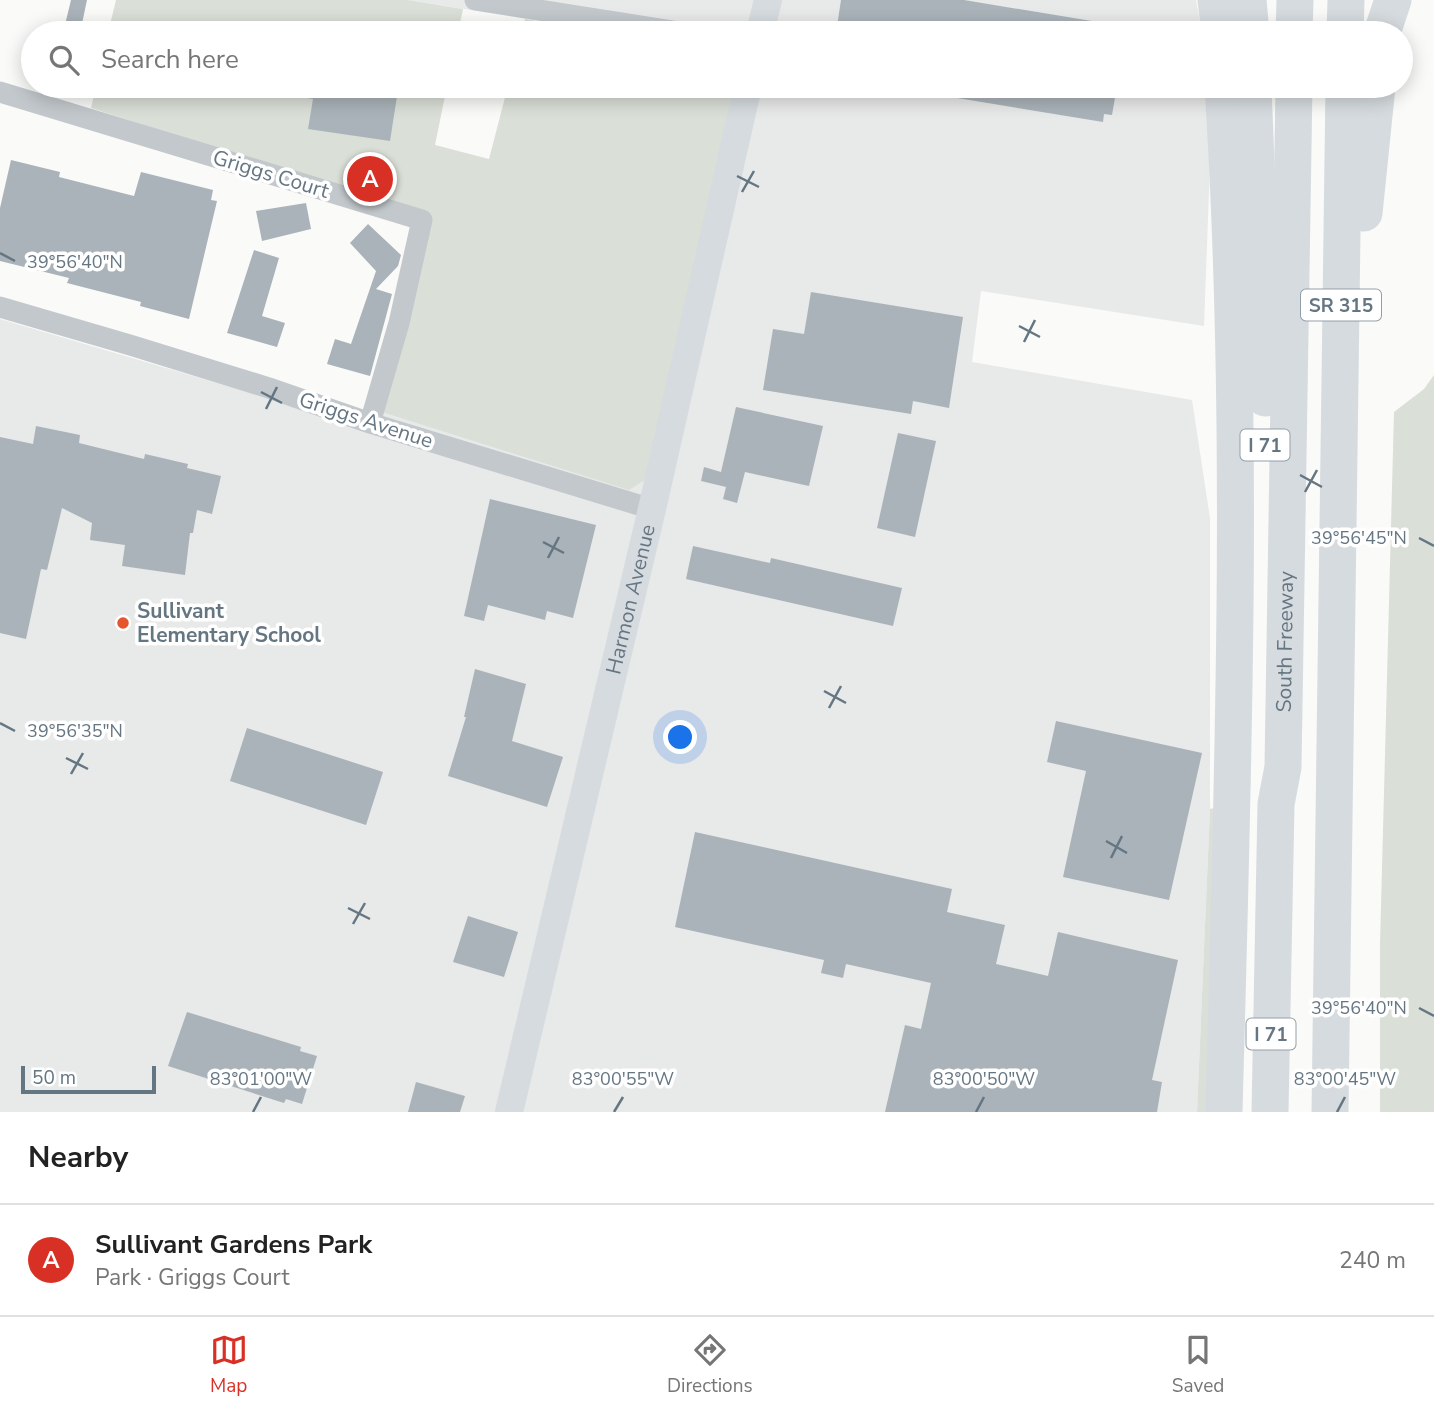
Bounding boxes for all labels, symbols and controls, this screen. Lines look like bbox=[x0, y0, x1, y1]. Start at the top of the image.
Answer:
search box bbox=[21, 21, 1413, 98]
icon: search bbox=[45, 41, 83, 79]
text: Search here bbox=[101, 42, 239, 77]
street label: Griggs Court bbox=[210, 143, 333, 205]
pin: A bbox=[347, 153, 393, 205]
text: 39°56'40"N bbox=[27, 250, 123, 274]
road number: SR 315 bbox=[1301, 290, 1381, 320]
street label: Griggs Avenue bbox=[295, 385, 437, 455]
road number: I 71 bbox=[1240, 430, 1290, 460]
street label: Harmon Avenue bbox=[599, 521, 662, 677]
text: 39°56'45"N bbox=[1311, 526, 1407, 550]
street label: South Freeway bbox=[1270, 571, 1300, 713]
place label: Sullivant Elementary School bbox=[137, 597, 321, 649]
marker: Sullivant Elementary School bbox=[115, 615, 131, 631]
text: 39°56'35"N bbox=[27, 719, 123, 743]
your location bbox=[663, 720, 697, 754]
text: 39°56'40"N bbox=[1311, 996, 1407, 1020]
road number: I 71 bbox=[1246, 1018, 1296, 1050]
scale bar bbox=[21, 1063, 156, 1095]
text: 50 m bbox=[32, 1065, 76, 1091]
text: 83°01'00"W bbox=[210, 1067, 312, 1091]
text: 83°00'55"W bbox=[572, 1067, 674, 1091]
text: 83°00'50"W bbox=[933, 1067, 1035, 1091]
text: 83°00'45"W bbox=[1294, 1067, 1396, 1091]
text: Nearby bbox=[28, 1137, 128, 1178]
text: Sullivant Gardens Park bbox=[95, 1227, 372, 1262]
text: A bbox=[42, 1245, 60, 1276]
text: 240 m bbox=[1339, 1245, 1406, 1276]
text: Park · Griggs Court bbox=[95, 1262, 289, 1293]
tab: Map bbox=[210, 1331, 248, 1399]
tab: Directions bbox=[667, 1331, 753, 1399]
tab: Saved bbox=[1172, 1331, 1224, 1399]

